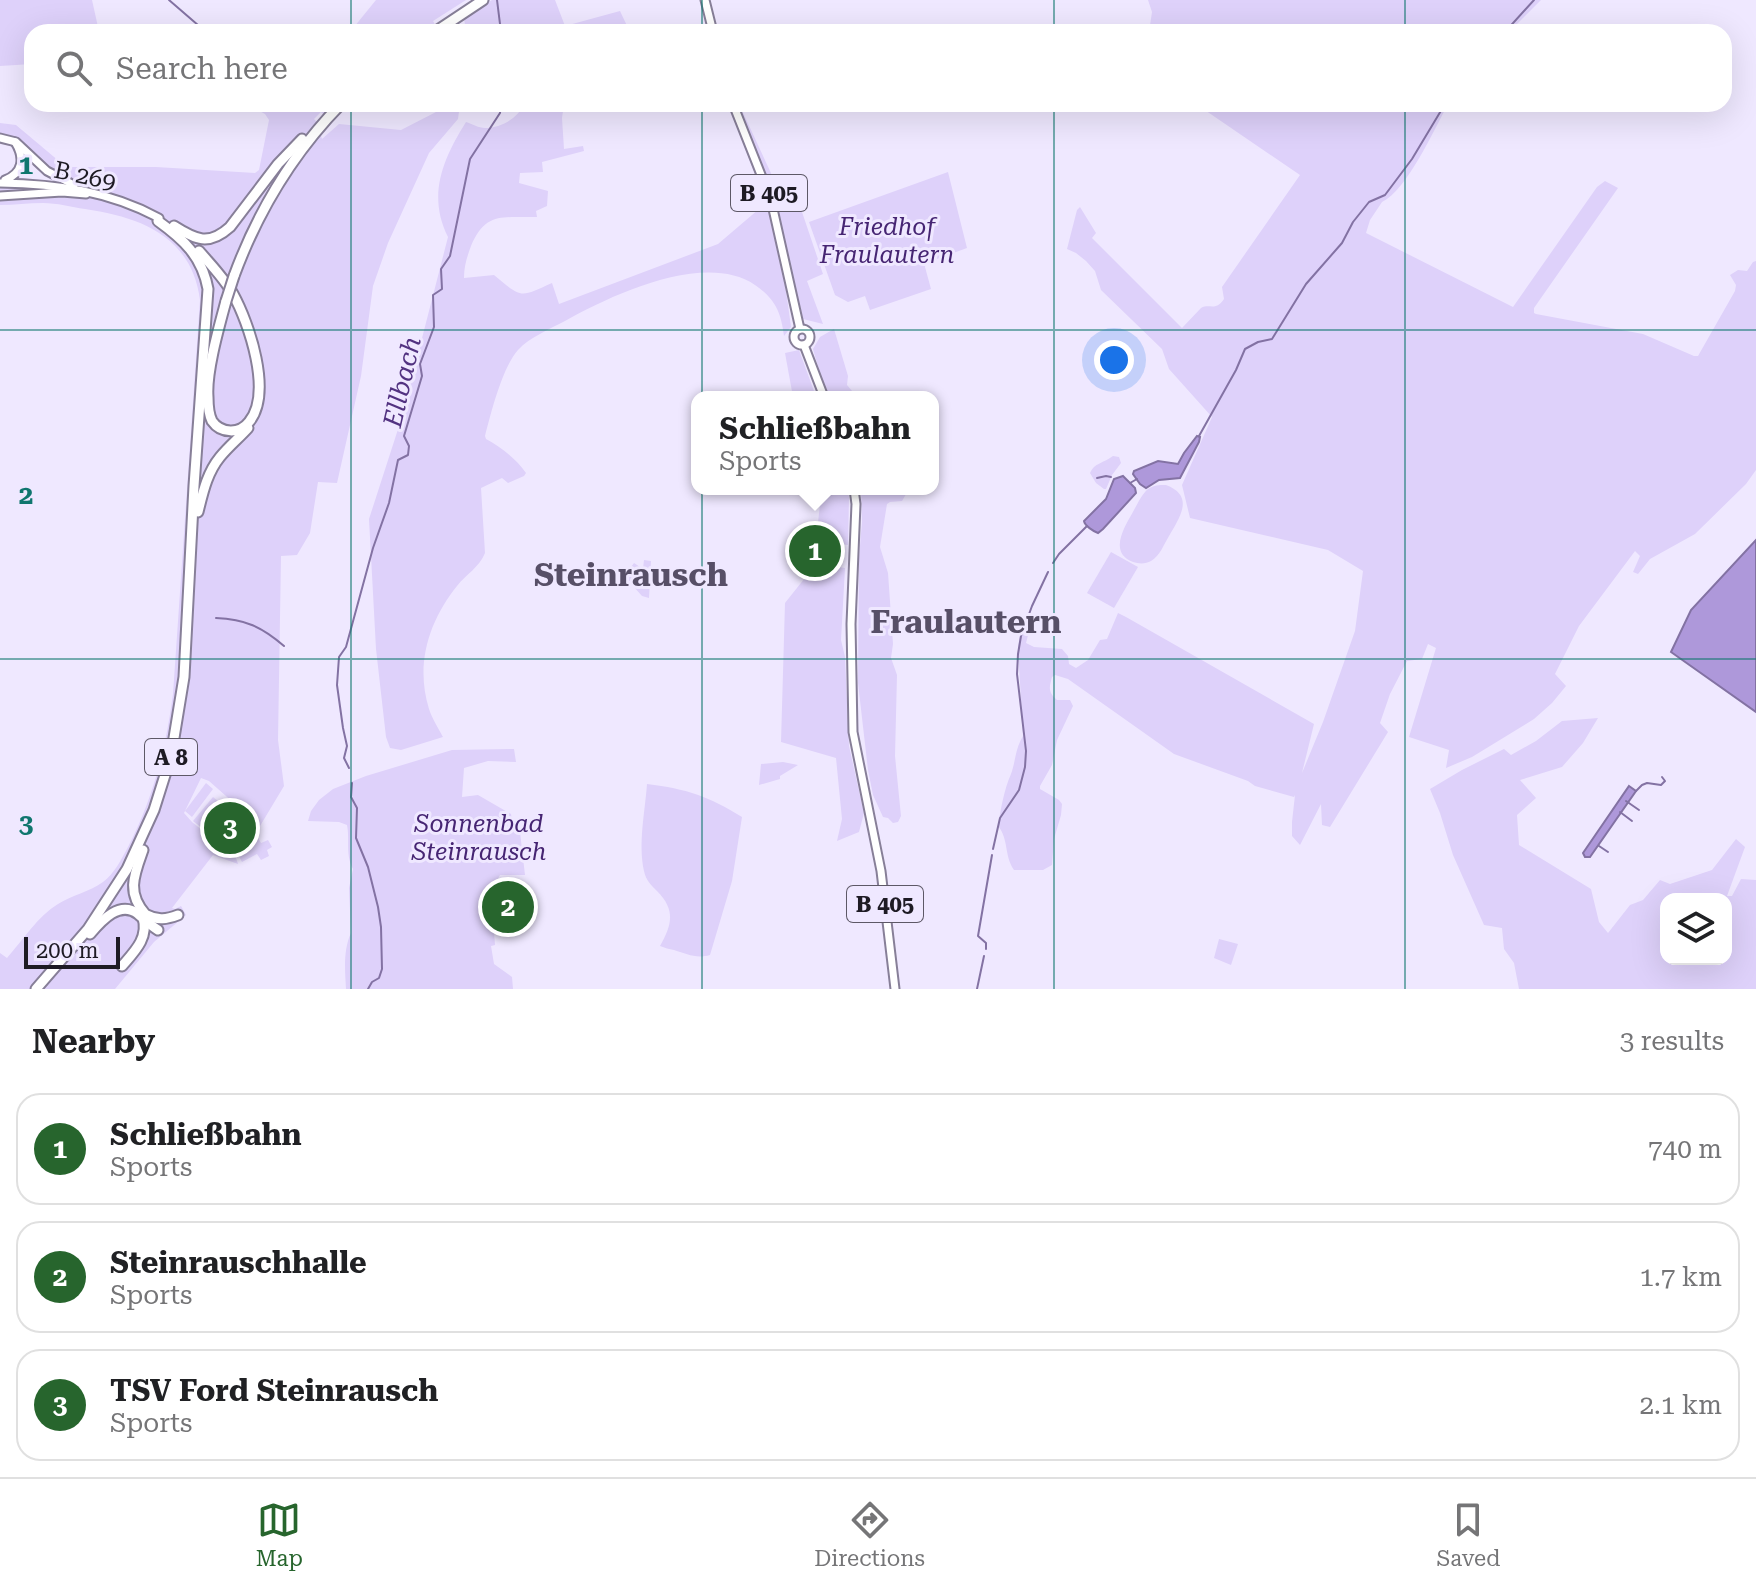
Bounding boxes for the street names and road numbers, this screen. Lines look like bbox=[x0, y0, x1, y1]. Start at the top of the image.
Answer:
street label: B 269 bbox=[52, 156, 118, 196]
road number: B 405 bbox=[731, 175, 807, 211]
road number: A 8 bbox=[145, 739, 197, 775]
road number: B 405 bbox=[847, 886, 923, 922]

